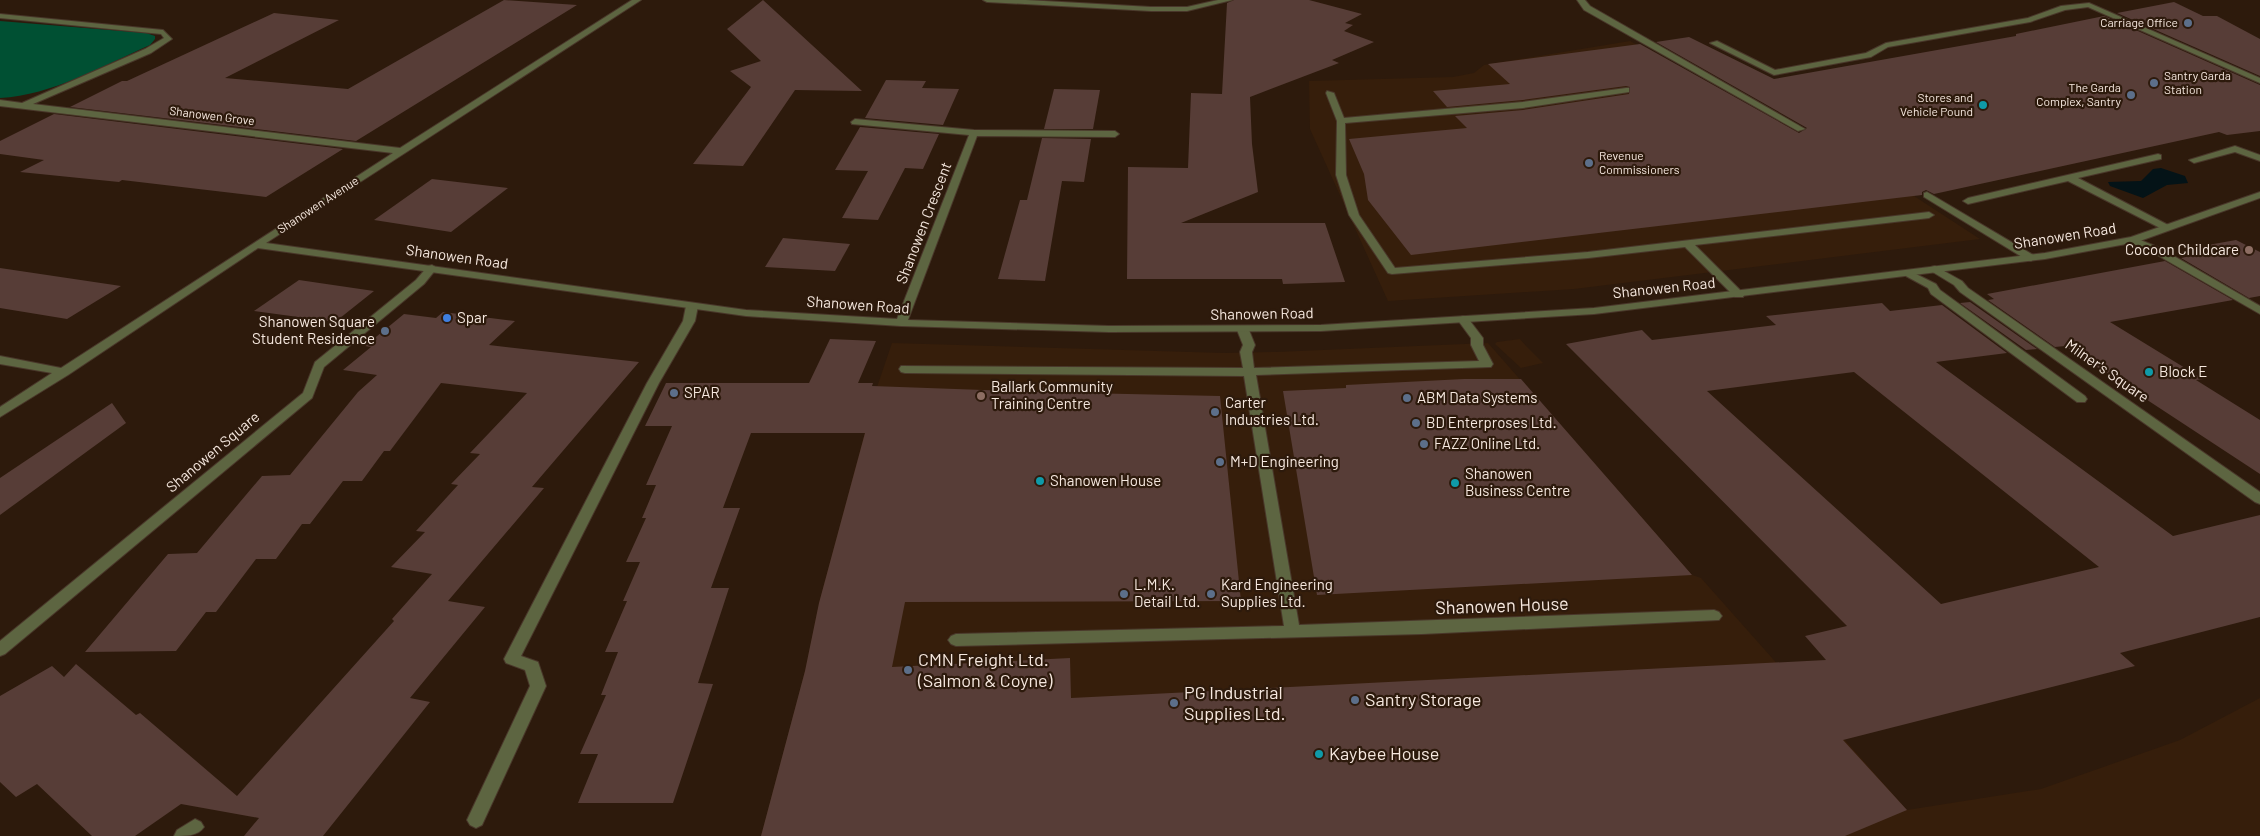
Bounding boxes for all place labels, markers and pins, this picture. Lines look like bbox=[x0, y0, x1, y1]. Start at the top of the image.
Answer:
place label: Carriage Office bbox=[2100, 15, 2178, 29]
marker: Carriage Office bbox=[2182, 17, 2194, 29]
place label: Santry Garda Station bbox=[2164, 68, 2231, 96]
marker: Santry Garda Station bbox=[2148, 77, 2160, 89]
place label: The Garda Complex, Santry bbox=[2036, 80, 2121, 108]
marker: The Garda Complex, Santry bbox=[2125, 89, 2137, 101]
place label: Stores and Vehicle Pound bbox=[1900, 90, 1973, 118]
marker: Stores and Vehicle Pound bbox=[1977, 99, 1989, 111]
place label: Revenue Commissioners bbox=[1599, 148, 1680, 176]
marker: Revenue Commissioners bbox=[1583, 157, 1595, 169]
place label: Cocoon Childcare bbox=[2125, 240, 2239, 258]
marker: Cocoon Childcare bbox=[2243, 244, 2255, 256]
place label: Spar bbox=[457, 308, 488, 326]
place label: Shanowen Square Student Residence bbox=[252, 312, 375, 347]
marker: Spar bbox=[441, 312, 453, 324]
marker: Shanowen Square Student Residence bbox=[379, 325, 391, 337]
place label: Block E bbox=[2159, 362, 2207, 380]
marker: Block E bbox=[2143, 366, 2155, 378]
place label: Ballark Community Training Centre bbox=[991, 377, 1113, 412]
place label: SPAR bbox=[684, 383, 720, 401]
marker: SPAR bbox=[668, 387, 680, 399]
place label: ABM Data Systems bbox=[1417, 388, 1537, 406]
marker: Ballark Community Training Centre bbox=[975, 390, 987, 402]
marker: ABM Data Systems bbox=[1401, 392, 1413, 404]
place label: Carter Industries Ltd. bbox=[1225, 393, 1319, 428]
marker: Carter Industries Ltd. bbox=[1209, 406, 1221, 418]
place label: BD Enterproses Ltd. bbox=[1426, 413, 1557, 431]
marker: BD Enterproses Ltd. bbox=[1410, 417, 1422, 429]
place label: FAZZ Online Ltd. bbox=[1434, 434, 1540, 452]
marker: FAZZ Online Ltd. bbox=[1418, 438, 1430, 450]
place label: M+D Engineering bbox=[1230, 452, 1339, 470]
marker: M+D Engineering bbox=[1214, 456, 1226, 468]
place label: Shanowen Business Centre bbox=[1465, 464, 1570, 499]
place label: Shanowen House bbox=[1050, 471, 1161, 489]
marker: Shanowen House bbox=[1034, 475, 1046, 487]
marker: Shanowen Business Centre bbox=[1449, 477, 1461, 489]
place label: L.M.K. Detail Ltd. bbox=[1134, 575, 1200, 610]
place label: Kard Engineering Supplies Ltd. bbox=[1221, 575, 1333, 610]
marker: L.M.K. Detail Ltd. bbox=[1118, 588, 1130, 600]
marker: Kard Engineering Supplies Ltd. bbox=[1205, 588, 1217, 600]
place label: CMN Freight Ltd. (Salmon & Coyne) bbox=[917, 648, 1053, 691]
marker: CMN Freight Ltd. (Salmon & Coyne) bbox=[902, 664, 914, 676]
place label: PG Industrial Supplies Ltd. bbox=[1184, 681, 1286, 724]
place label: Santry Storage bbox=[1365, 688, 1481, 710]
marker: Santry Storage bbox=[1349, 694, 1361, 706]
marker: PG Industrial Supplies Ltd. bbox=[1168, 697, 1180, 709]
place label: Kaybee House bbox=[1329, 742, 1439, 764]
marker: Kaybee House bbox=[1313, 748, 1325, 760]

